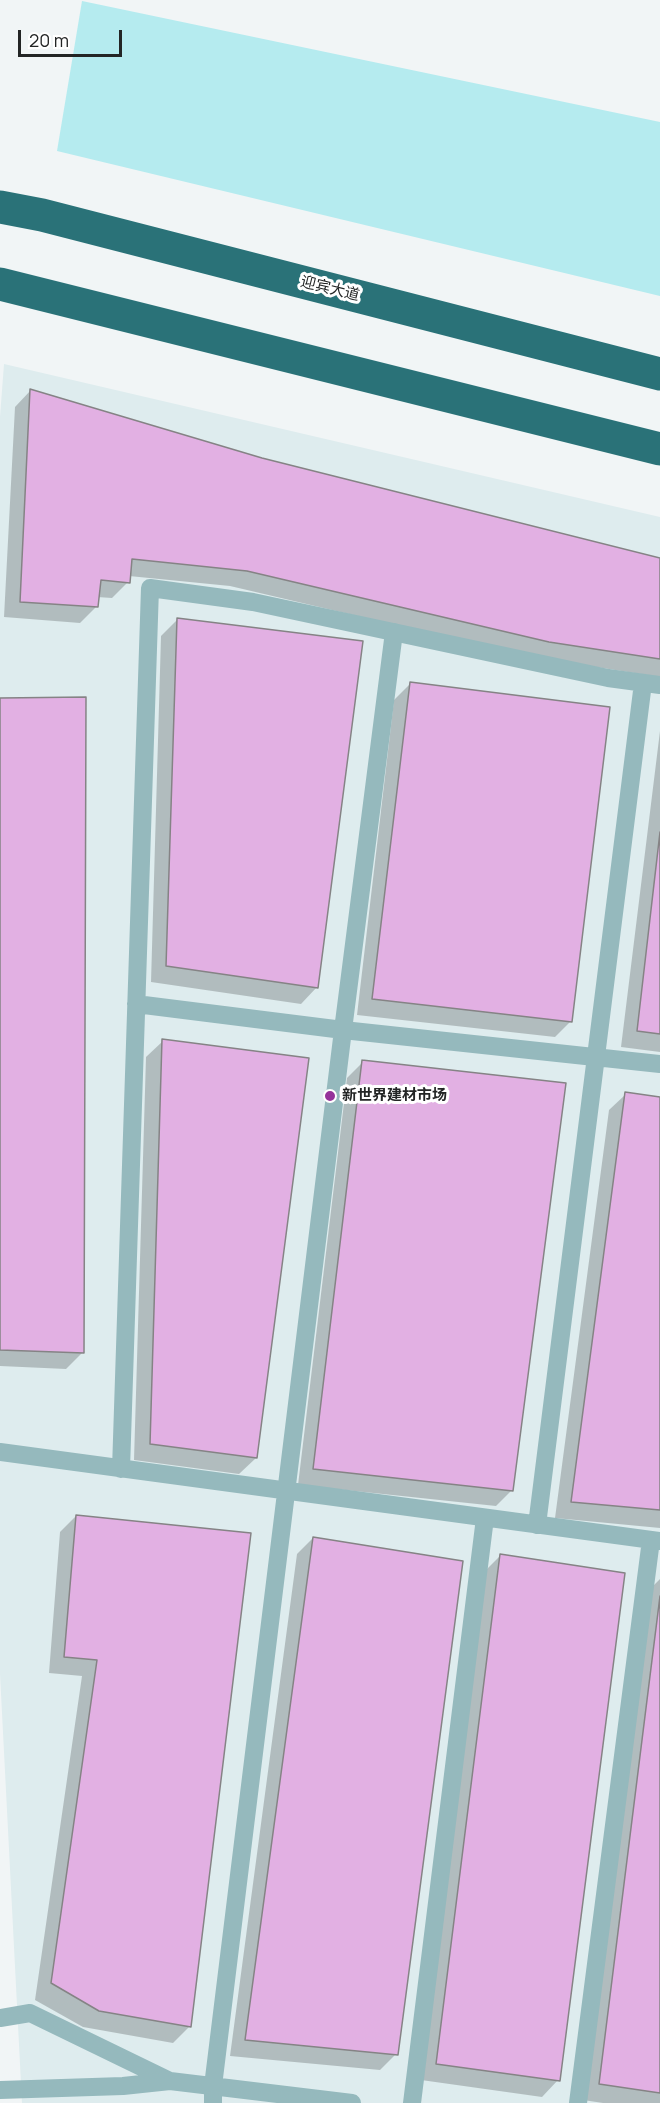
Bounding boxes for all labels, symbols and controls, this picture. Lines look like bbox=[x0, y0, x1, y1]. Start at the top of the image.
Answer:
scale bar bbox=[21, 18, 124, 56]
text: 20 m bbox=[29, 28, 69, 52]
street label: 迎宾大道 bbox=[299, 273, 361, 305]
place label: 新世界建材市场 bbox=[342, 1087, 447, 1105]
marker: 新世界建材市场 bbox=[323, 1089, 337, 1103]

